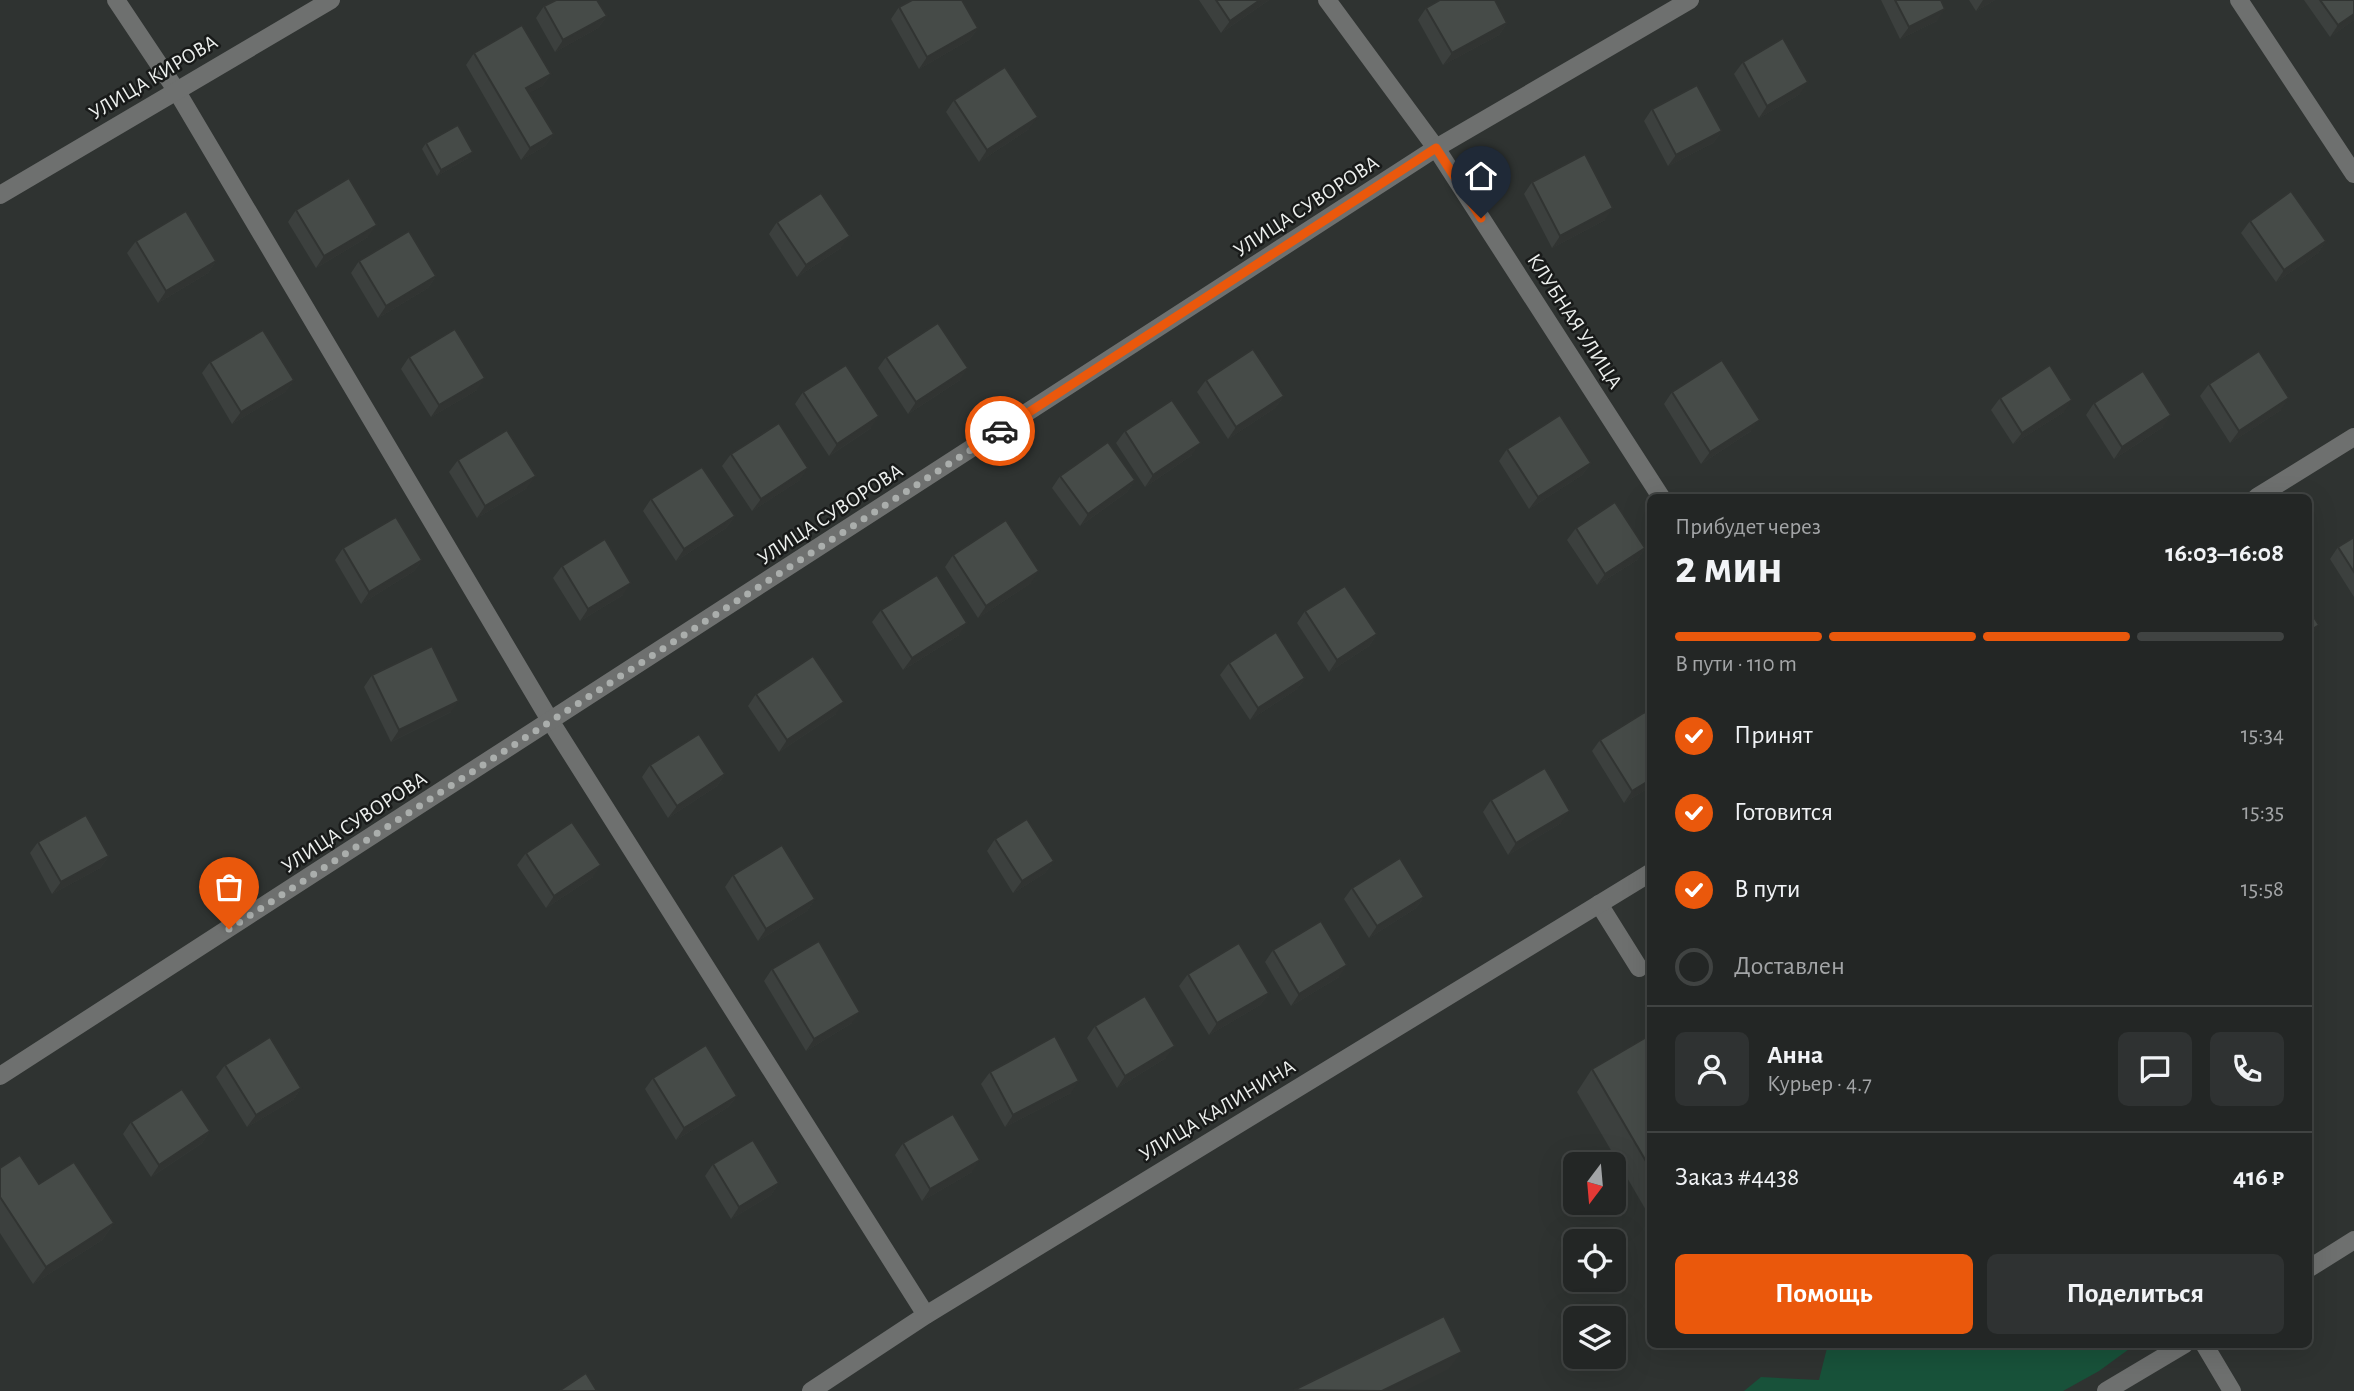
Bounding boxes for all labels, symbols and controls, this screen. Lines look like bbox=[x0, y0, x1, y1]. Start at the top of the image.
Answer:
street label: УЛИЦА КИРОВА bbox=[85, 31, 221, 124]
pin bbox=[1451, 146, 1511, 218]
street label: УЛИЦА СУВОРОВА bbox=[1230, 152, 1382, 261]
icon: home bbox=[1462, 157, 1500, 195]
street label: КЛУБНАЯ УЛИЦА bbox=[1523, 250, 1626, 393]
courier bbox=[965, 396, 1035, 466]
icon: car bbox=[981, 412, 1019, 450]
street label: УЛИЦА СУВОРОВА bbox=[754, 460, 906, 569]
text: Прибудет через bbox=[1675, 516, 1821, 539]
text: 16:03–16:08 bbox=[2165, 540, 2284, 566]
text: 2 мин bbox=[1675, 545, 1783, 591]
text: В пути · 110 m bbox=[1675, 653, 1797, 676]
icon: check bbox=[1675, 717, 1713, 755]
text: Принят bbox=[1734, 722, 1813, 748]
text: 15:34 bbox=[2241, 724, 2284, 747]
street label: УЛИЦА СУВОРОВА bbox=[278, 768, 430, 877]
icon: check bbox=[1675, 794, 1713, 832]
text: Готовится bbox=[1734, 799, 1833, 825]
text: 15:35 bbox=[2242, 801, 2284, 824]
pin bbox=[199, 857, 259, 929]
icon: bag bbox=[210, 868, 248, 906]
icon: check bbox=[1675, 871, 1713, 909]
text: В пути bbox=[1734, 876, 1800, 902]
text: 15:58 bbox=[2241, 878, 2284, 901]
text: Доставлен bbox=[1734, 953, 1845, 979]
button: person bbox=[1675, 1032, 1749, 1106]
button: chat bbox=[2118, 1032, 2192, 1106]
button: phone bbox=[2210, 1032, 2284, 1106]
text: Анна bbox=[1767, 1042, 1823, 1068]
street label: УЛИЦА КАЛИНИНА bbox=[1136, 1056, 1299, 1165]
text: Курьер · 4.7 bbox=[1767, 1073, 1872, 1096]
north arrow bbox=[1563, 1152, 1626, 1214]
map controls bbox=[1563, 1152, 1626, 1369]
text: Заказ #4438 bbox=[1675, 1164, 1799, 1190]
text: 416 ₽ bbox=[2233, 1164, 2284, 1190]
button: locate bbox=[1563, 1229, 1626, 1292]
button: Помощь bbox=[1675, 1254, 1973, 1334]
button: Поделиться bbox=[1987, 1254, 2284, 1334]
button: layers bbox=[1563, 1306, 1626, 1369]

